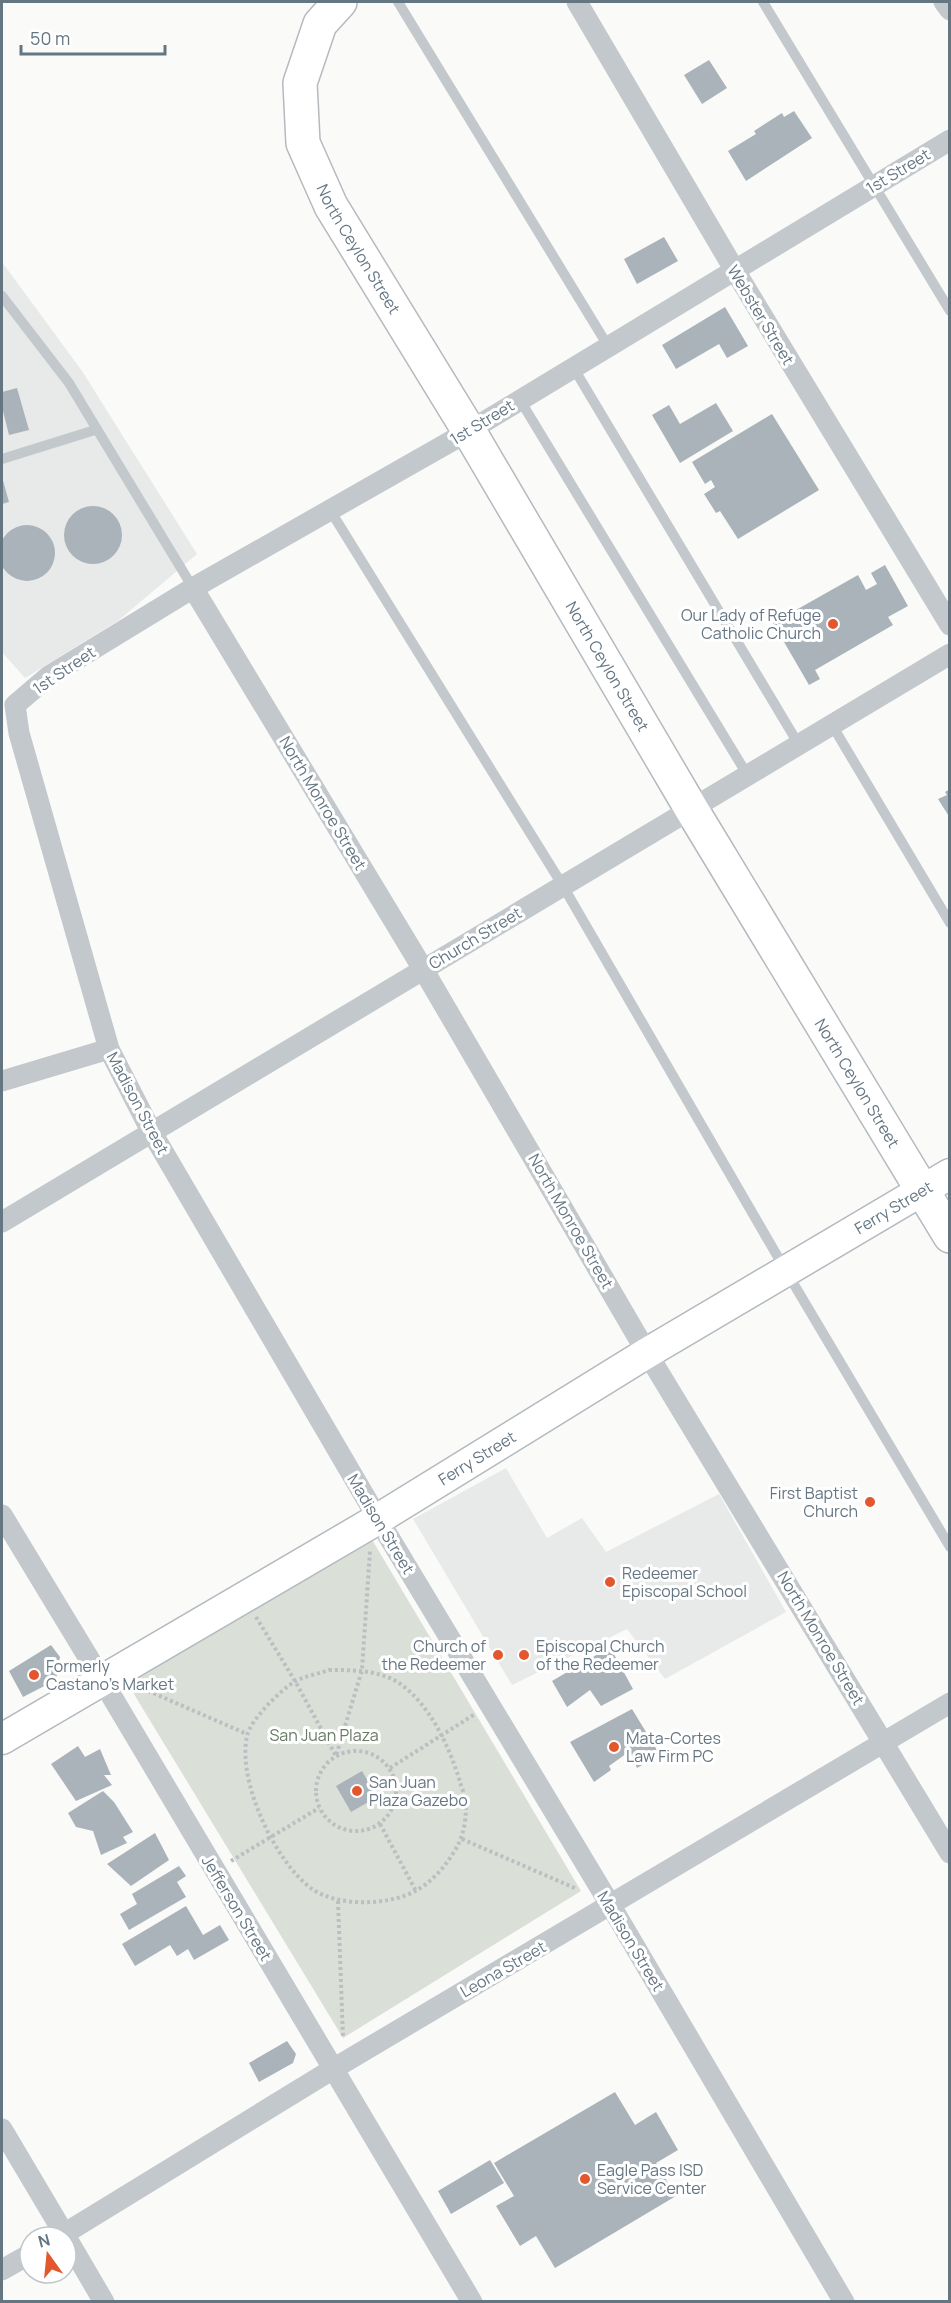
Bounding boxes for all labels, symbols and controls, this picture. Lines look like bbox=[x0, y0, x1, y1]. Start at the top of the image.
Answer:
scale bar bbox=[21, 18, 165, 56]
text: 50 m bbox=[30, 26, 70, 50]
street label: 1st Street bbox=[862, 143, 934, 199]
street label: North Ceylon Street bbox=[312, 181, 406, 318]
street label: Webster Street bbox=[723, 261, 799, 369]
street label: 1st Street bbox=[446, 394, 518, 450]
street label: North Ceylon Street bbox=[561, 597, 654, 735]
place label: Our Lady of Refuge Catholic Church bbox=[681, 604, 821, 644]
marker: Our Lady of Refuge Catholic Church bbox=[826, 617, 840, 631]
street label: 1st Street bbox=[28, 641, 100, 699]
street label: North Monroe Street bbox=[274, 732, 372, 874]
street label: Church Street bbox=[424, 902, 526, 974]
street label: North Ceylon Street bbox=[810, 1014, 905, 1152]
street label: Madison Street bbox=[102, 1048, 174, 1158]
street label: North Monroe Street bbox=[523, 1150, 619, 1292]
street label: Ferry Street bbox=[850, 1176, 937, 1239]
street label: Ferry Street bbox=[434, 1426, 520, 1490]
street label: Madison Street bbox=[342, 1470, 420, 1578]
place label: First Baptist Church bbox=[770, 1482, 858, 1522]
marker: First Baptist Church bbox=[863, 1495, 877, 1509]
place label: Redeemer Episcopal School bbox=[622, 1562, 747, 1602]
street label: North Monroe Street bbox=[772, 1567, 870, 1709]
marker: Redeemer Episcopal School bbox=[603, 1575, 617, 1589]
place label: Church of the Redeemer bbox=[382, 1635, 486, 1675]
place label: Episcopal Church of the Redeemer bbox=[536, 1635, 665, 1675]
marker: Church of the Redeemer bbox=[491, 1648, 505, 1662]
marker: Episcopal Church of the Redeemer bbox=[517, 1648, 531, 1662]
place label: Formerly Castano's Market bbox=[46, 1655, 174, 1695]
marker: Formerly Castano's Market bbox=[27, 1668, 41, 1682]
park label: San Juan Plaza bbox=[269, 1724, 379, 1746]
place label: Mata-Cortes Law Firm PC bbox=[626, 1727, 721, 1767]
marker: Mata-Cortes Law Firm PC bbox=[607, 1740, 621, 1754]
place label: San Juan Plaza Gazebo bbox=[369, 1771, 468, 1811]
marker: San Juan Plaza Gazebo bbox=[350, 1784, 364, 1798]
street label: Jefferson Street bbox=[197, 1851, 277, 1965]
street label: Madison Street bbox=[592, 1887, 670, 1995]
street label: Leona Street bbox=[456, 1936, 550, 2002]
place label: Eagle Pass ISD Service Center bbox=[597, 2159, 707, 2199]
marker: Eagle Pass ISD Service Center bbox=[578, 2172, 592, 2186]
north arrow bbox=[18, 2225, 78, 2285]
text: N bbox=[36, 2228, 53, 2253]

